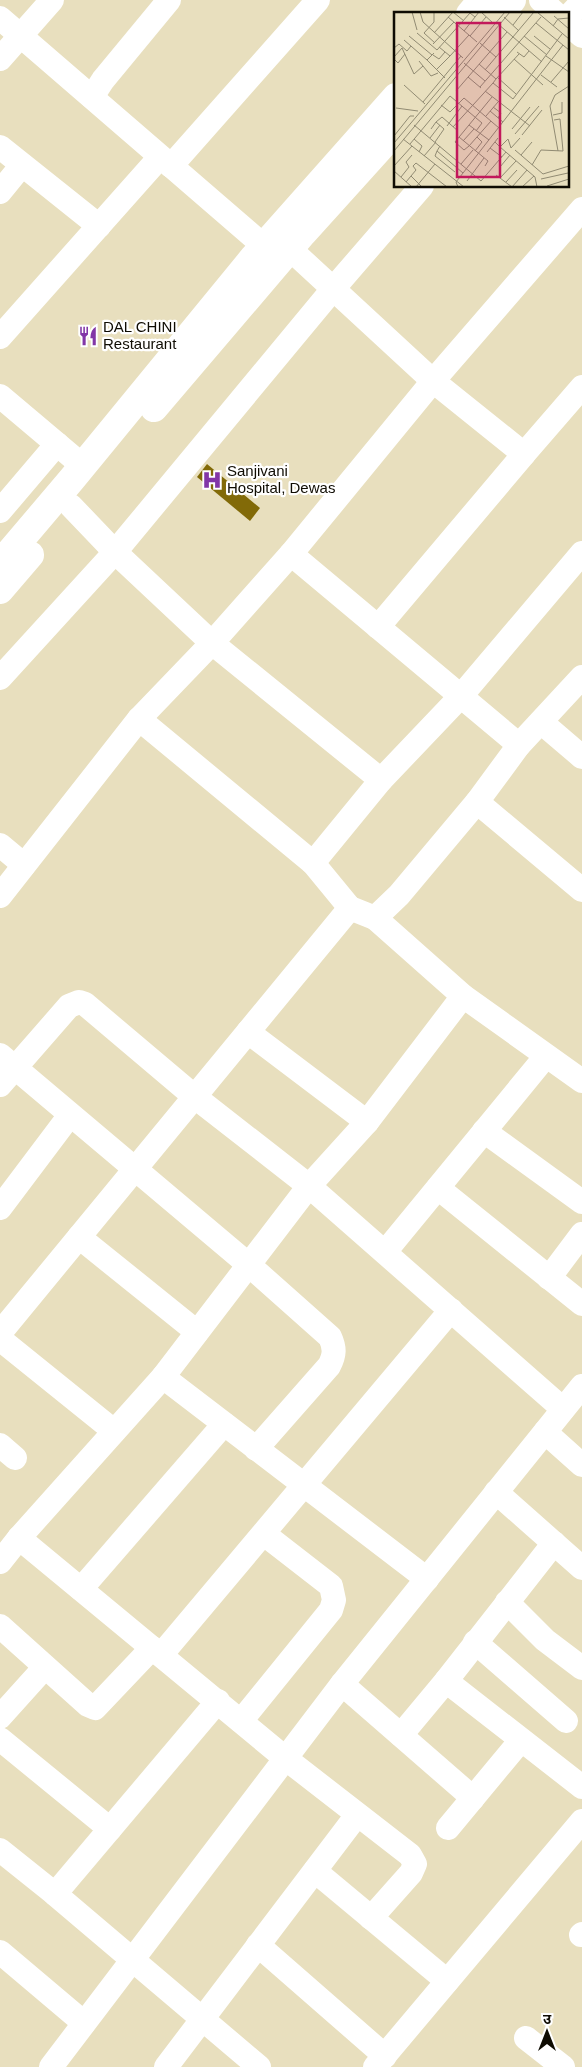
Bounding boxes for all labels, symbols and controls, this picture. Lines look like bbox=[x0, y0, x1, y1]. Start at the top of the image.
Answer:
inset map bbox=[394, 12, 570, 188]
place label: DAL CHINI Restaurant bbox=[103, 318, 177, 352]
restaurant icon: DAL CHINI Restaurant bbox=[77, 325, 99, 347]
place label: Sanjivani Hospital, Dewas bbox=[227, 462, 335, 496]
hospital icon: Sanjivani Hospital, Dewas bbox=[201, 469, 223, 491]
north arrow bbox=[522, 2007, 572, 2057]
text: उ bbox=[543, 2011, 552, 2027]

